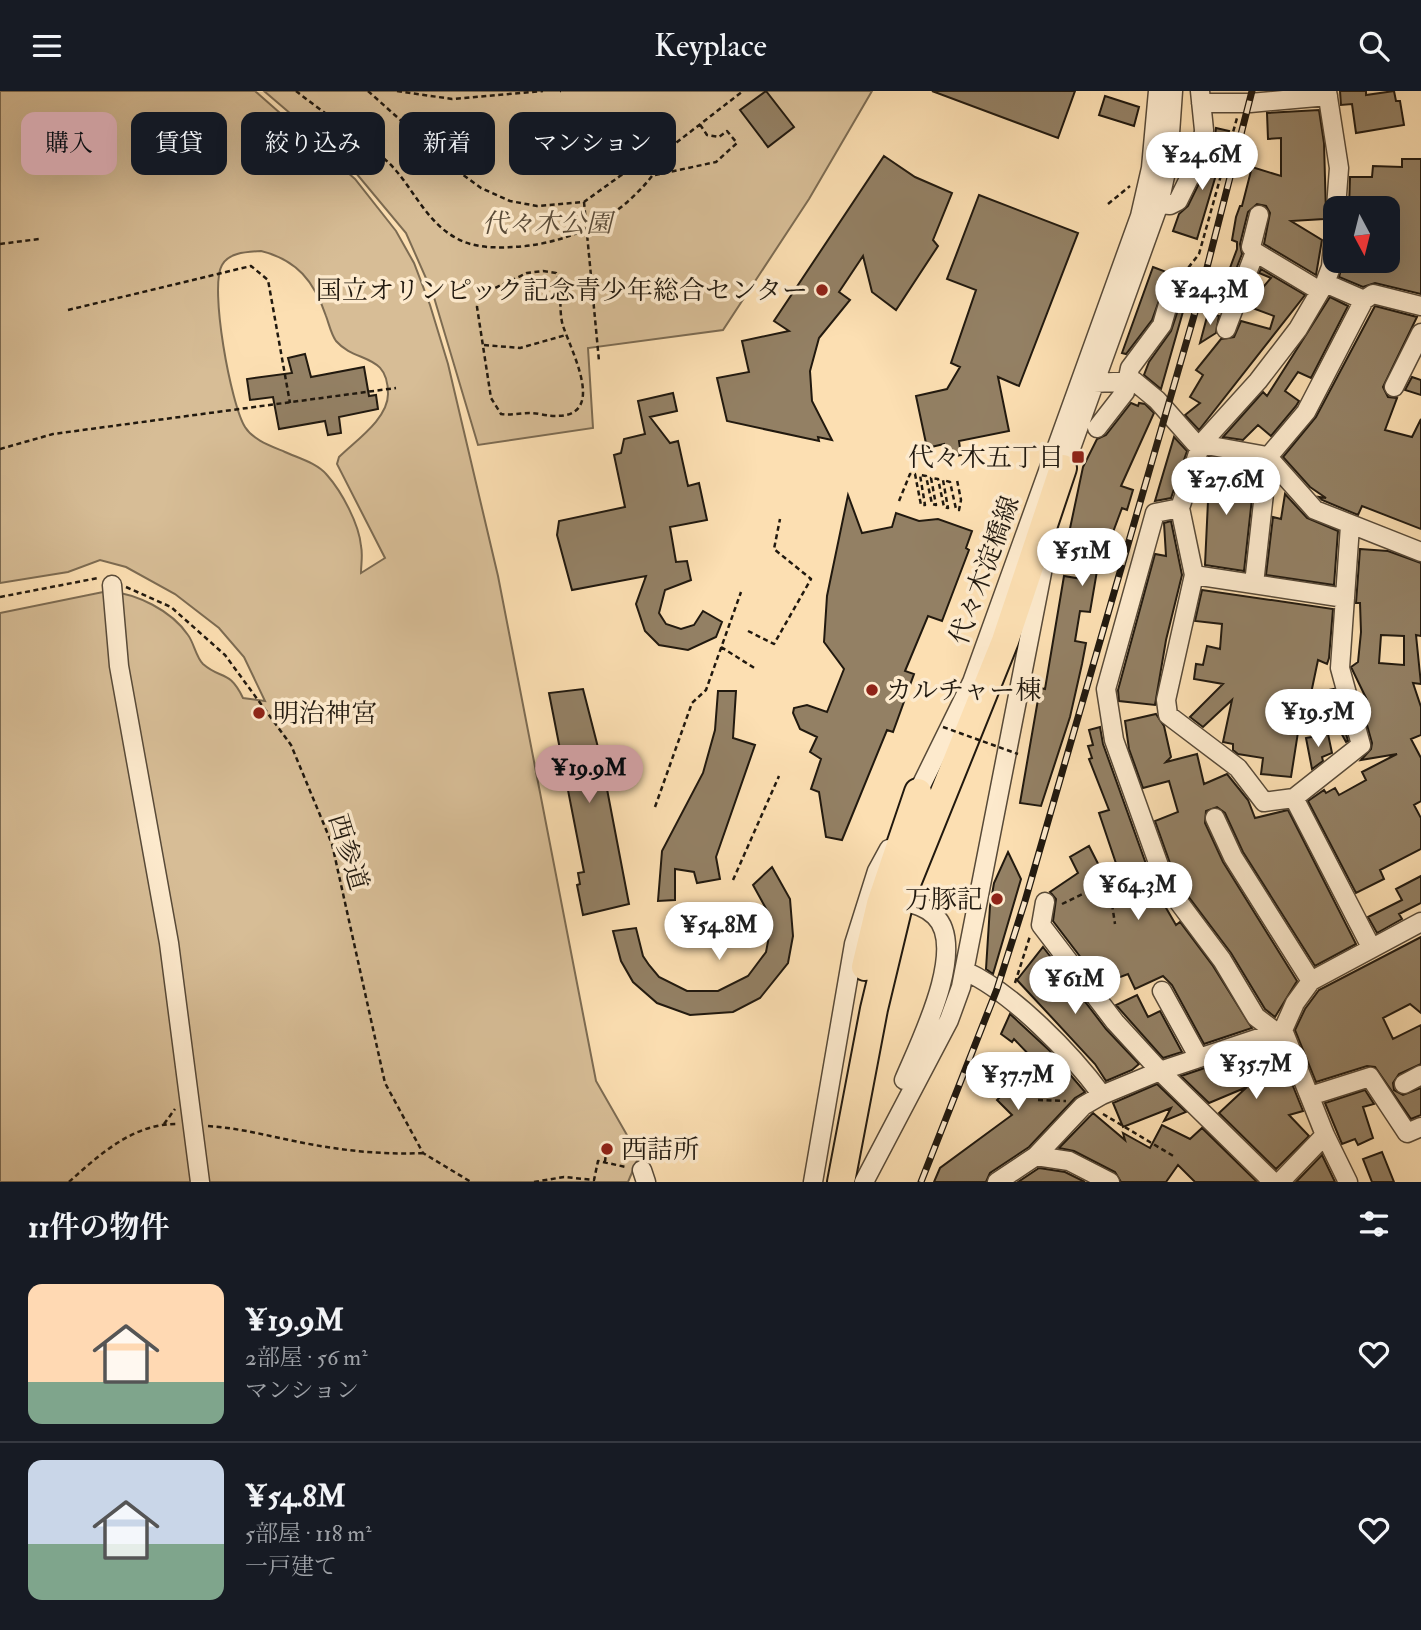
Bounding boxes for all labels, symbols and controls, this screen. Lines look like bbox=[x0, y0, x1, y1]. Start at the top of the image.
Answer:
text: Keyplace bbox=[654, 26, 767, 66]
icon: menu bbox=[28, 27, 66, 65]
icon: search bbox=[1355, 27, 1393, 65]
chip: 購入 bbox=[21, 112, 117, 175]
chip: 賃貸 bbox=[131, 112, 227, 175]
chip: 絞り込み bbox=[241, 112, 385, 175]
chip: 新着 bbox=[399, 112, 495, 175]
chip: マンション bbox=[509, 112, 676, 175]
pin: ¥24.6M bbox=[1145, 133, 1259, 192]
text: ¥24.6M bbox=[1162, 140, 1242, 169]
north arrow bbox=[1323, 196, 1400, 273]
map controls bbox=[1323, 196, 1400, 273]
park label: 代々木公園 bbox=[482, 208, 616, 240]
pin: ¥24.3M bbox=[1153, 267, 1267, 327]
place label: 国立オリンピック記念青少年総合センター bbox=[316, 275, 808, 307]
text: ¥24.3M bbox=[1171, 275, 1249, 304]
marker: 国立オリンピック記念青少年総合センター bbox=[814, 282, 830, 298]
place label: 代々木五丁目 bbox=[908, 442, 1064, 474]
marker: 代々木五丁目 bbox=[1070, 449, 1086, 465]
pin: ¥27.6M bbox=[1169, 457, 1283, 517]
text: ¥27.6M bbox=[1187, 465, 1265, 494]
street label: 代々木淀橋線 bbox=[943, 492, 1027, 649]
pin: ¥51M bbox=[1041, 529, 1123, 588]
text: ¥51M bbox=[1053, 536, 1111, 565]
place label: カルチャー棟 bbox=[886, 675, 1041, 707]
marker: カルチャー棟 bbox=[864, 682, 880, 698]
pin: ¥19.5M bbox=[1261, 689, 1375, 749]
text: ¥19.5M bbox=[1281, 697, 1355, 726]
place label: 明治神宮 bbox=[273, 698, 377, 730]
marker: 明治神宮 bbox=[251, 705, 267, 721]
pin: ¥19.9M bbox=[532, 745, 646, 805]
text: ¥19.9M bbox=[551, 753, 627, 782]
street label: 西参道 bbox=[321, 810, 375, 894]
pin: ¥64.3M bbox=[1081, 863, 1195, 922]
text: ¥64.3M bbox=[1099, 870, 1177, 899]
place label: 万豚記 bbox=[905, 884, 983, 916]
marker: 万豚記 bbox=[989, 891, 1005, 907]
pin: ¥54.8M bbox=[662, 903, 776, 962]
text: ¥54.8M bbox=[680, 910, 758, 939]
pin: ¥61M bbox=[1034, 957, 1116, 1016]
text: ¥61M bbox=[1045, 964, 1105, 993]
pin: ¥35.7M bbox=[1199, 1041, 1313, 1101]
text: ¥35.7M bbox=[1220, 1049, 1292, 1078]
pin: ¥37.7M bbox=[961, 1053, 1075, 1112]
text: ¥37.7M bbox=[982, 1060, 1054, 1089]
place label: 西詰所 bbox=[621, 1134, 699, 1166]
marker: 西詰所 bbox=[599, 1141, 615, 1157]
icon: filters bbox=[1355, 1205, 1393, 1243]
text: 11件の物件 bbox=[28, 1209, 169, 1246]
text: ¥19.9M bbox=[245, 1302, 344, 1339]
icon: home bbox=[84, 1312, 168, 1396]
icon: heart bbox=[1355, 1335, 1393, 1373]
text: 2部屋 · 56 m² bbox=[245, 1343, 368, 1372]
text: マンション bbox=[245, 1376, 359, 1405]
text: ¥54.8M bbox=[245, 1478, 346, 1515]
icon: home bbox=[84, 1488, 168, 1572]
icon: heart bbox=[1355, 1511, 1393, 1549]
text: 5部屋 · 118 m² bbox=[245, 1519, 372, 1548]
text: 一戸建て bbox=[245, 1552, 337, 1581]

